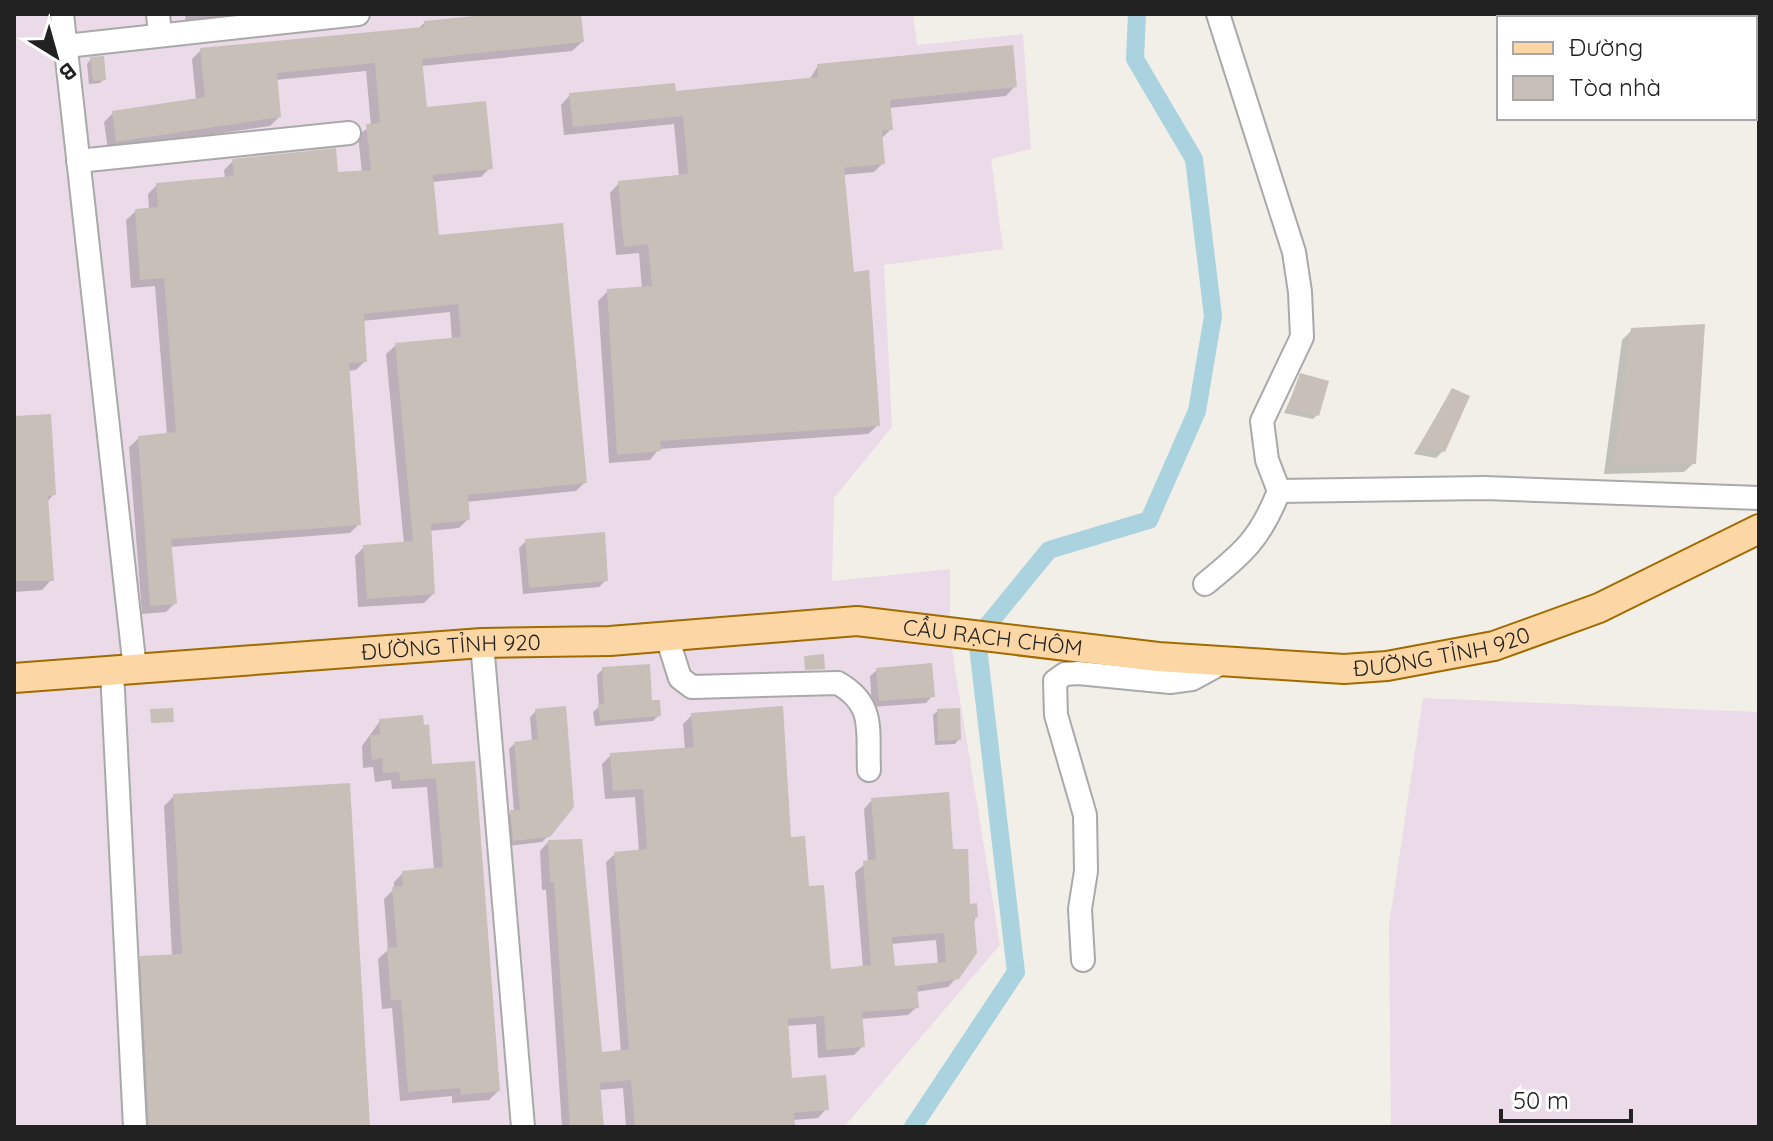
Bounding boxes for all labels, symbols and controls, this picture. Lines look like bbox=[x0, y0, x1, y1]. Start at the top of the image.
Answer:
north arrow bbox=[16, 16, 96, 96]
legend bbox=[1497, 16, 1757, 120]
text: Đường bbox=[1569, 32, 1643, 62]
text: B bbox=[54, 56, 82, 87]
text: Tòa nhà bbox=[1569, 72, 1661, 102]
street label: CẦU RẠCH CHÔM bbox=[902, 613, 1084, 662]
street label: ĐƯỜNG TỈNH 920 bbox=[1352, 620, 1534, 682]
street label: ĐƯỜNG TỈNH 920 bbox=[360, 628, 541, 666]
scale bar bbox=[1501, 1073, 1631, 1123]
text: 50 m bbox=[1513, 1085, 1569, 1115]

